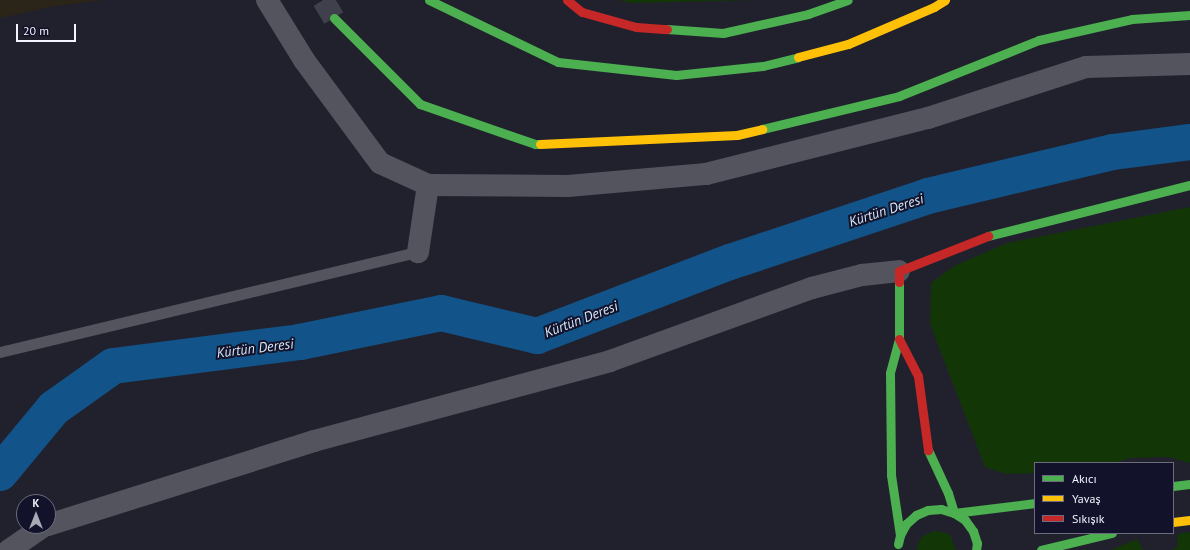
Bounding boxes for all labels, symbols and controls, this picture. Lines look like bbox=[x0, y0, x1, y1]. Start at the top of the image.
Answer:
scale bar bbox=[18, 16, 78, 42]
text: 20 m bbox=[23, 23, 49, 38]
water label: Kürtün Deresi bbox=[847, 190, 925, 230]
water label: Kürtün Deresi bbox=[542, 297, 620, 341]
water label: Kürtün Deresi bbox=[216, 335, 294, 361]
legend bbox=[1034, 462, 1174, 534]
text: Akıcı bbox=[1072, 471, 1097, 486]
text: Yavaş bbox=[1072, 491, 1101, 506]
north arrow bbox=[16, 494, 56, 534]
text: K bbox=[33, 496, 39, 510]
text: Sıkışık bbox=[1072, 511, 1105, 526]

